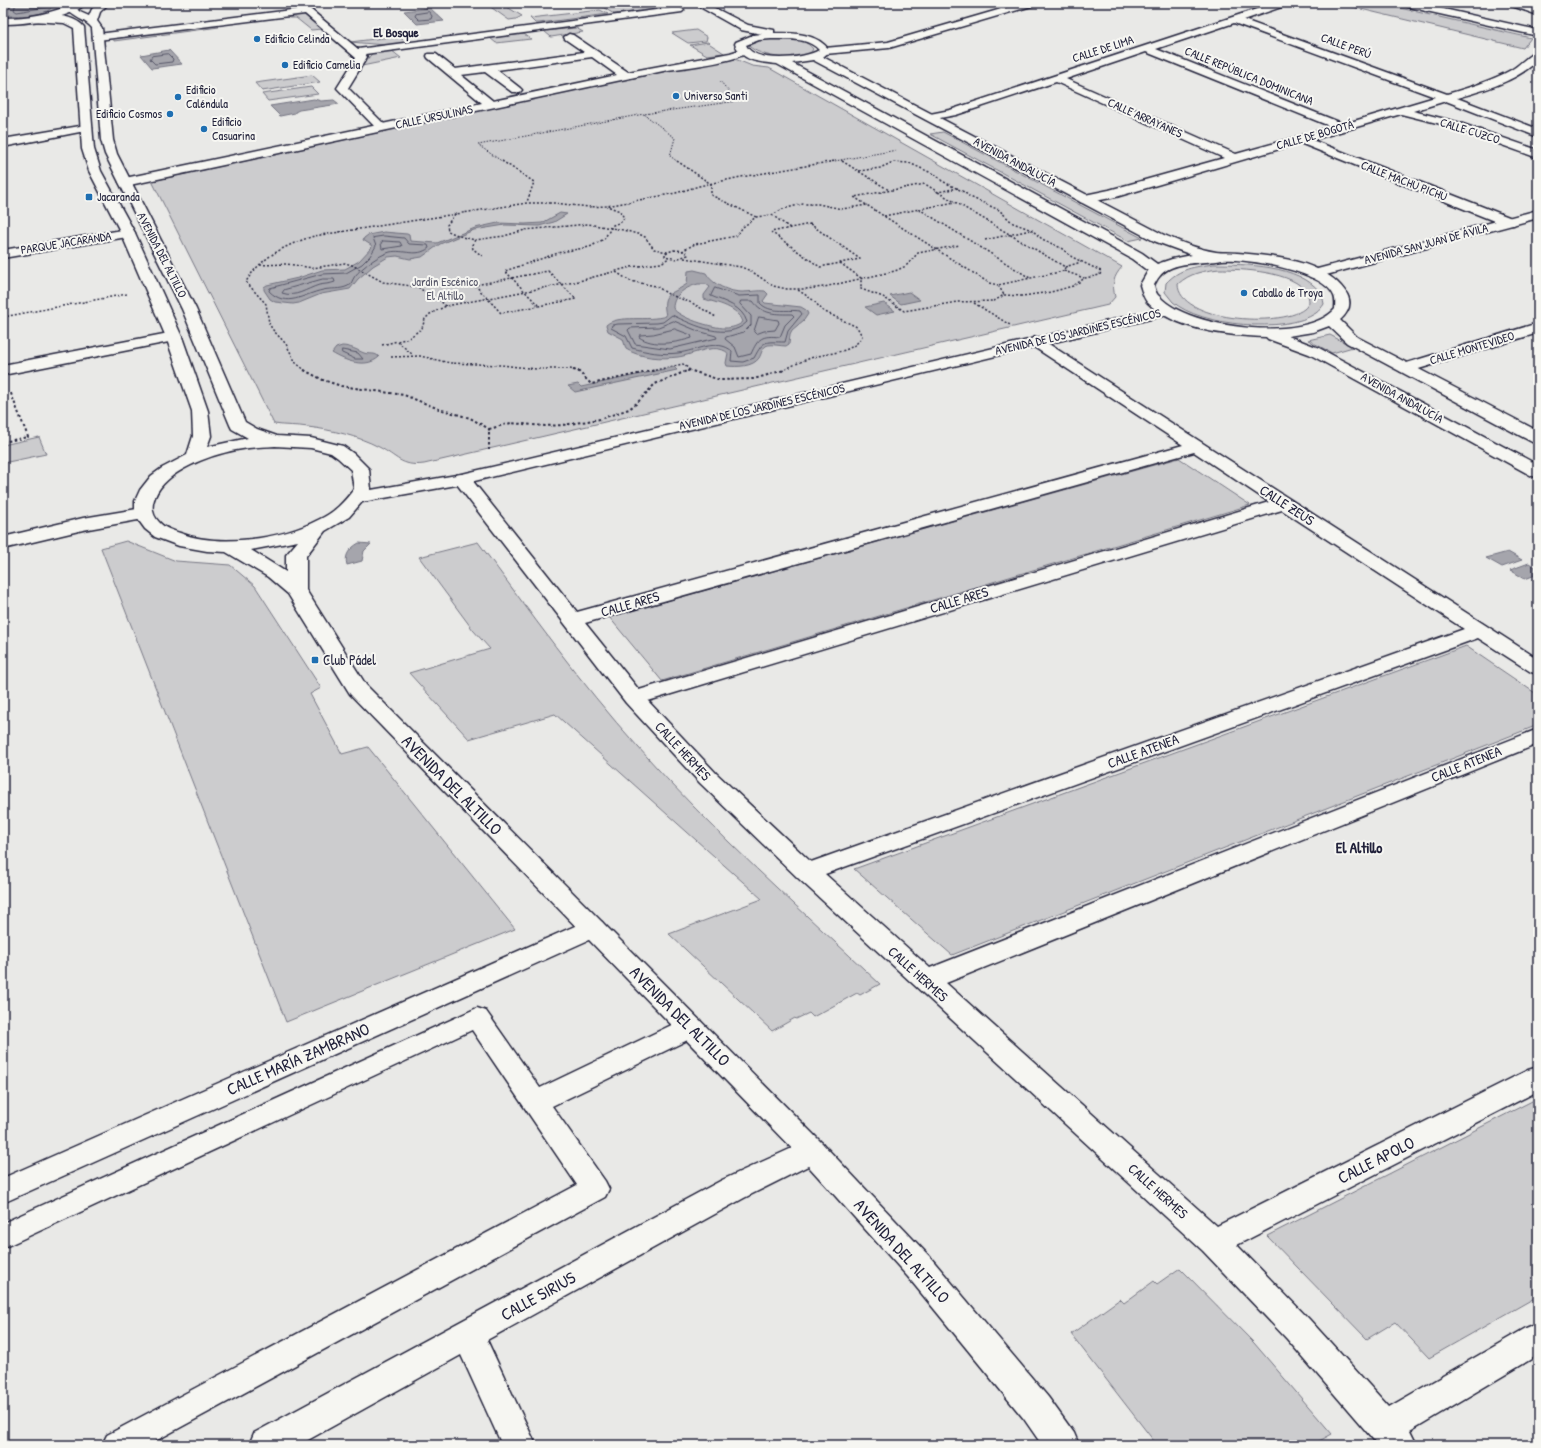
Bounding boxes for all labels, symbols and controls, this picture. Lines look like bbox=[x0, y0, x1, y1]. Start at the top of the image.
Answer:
district label: El Bosque bbox=[373, 23, 420, 42]
street label: CALLE PERÚ bbox=[1319, 29, 1374, 63]
place label: Edificio Celinda bbox=[265, 30, 330, 47]
street label: CALLE DE LIMA bbox=[1070, 31, 1136, 66]
marker: Edificio Celinda bbox=[252, 34, 262, 44]
street label: CALLE REPÚBLICA DOMINICANA bbox=[1182, 42, 1316, 109]
place label: Edificio Camelia bbox=[293, 56, 361, 73]
marker: Edificio Camelia bbox=[280, 60, 290, 70]
place label: Edificio Caléndula bbox=[186, 81, 228, 112]
place label: Universo Santi bbox=[684, 87, 748, 104]
marker: Universo Santi bbox=[671, 91, 681, 101]
marker: Edificio Caléndula bbox=[173, 92, 183, 102]
street label: CALLE ARRAYANES bbox=[1105, 93, 1186, 142]
street label: CALLE URSULINAS bbox=[394, 100, 475, 133]
place label: Edificio Cosmos bbox=[96, 105, 162, 122]
marker: Edificio Cosmos bbox=[165, 109, 175, 119]
place label: Edificio Casuarina bbox=[212, 113, 255, 144]
street label: CALLE CUZCO bbox=[1438, 113, 1503, 148]
street label: CALLE DE BOGOTÁ bbox=[1274, 115, 1356, 154]
marker: Edificio Casuarina bbox=[199, 124, 209, 134]
street label: AVENIDA ANDALUCÍA bbox=[971, 133, 1060, 191]
street label: CALLE MACHU PICHU bbox=[1358, 156, 1450, 205]
place label: Jacaranda bbox=[97, 188, 140, 205]
marker: Jacaranda bbox=[84, 192, 94, 202]
street label: AVENIDA DEL ALTILLO bbox=[134, 209, 192, 301]
street label: AVENIDA SAN JUAN DE ÁVILA bbox=[1362, 219, 1490, 268]
street label: PARQUE JACARANDA bbox=[19, 227, 113, 258]
park label: Jardín Escénico El Altillo bbox=[412, 273, 478, 304]
place label: Caballo de Troya bbox=[1252, 284, 1323, 301]
marker: Caballo de Troya bbox=[1239, 288, 1249, 298]
street label: AVENIDA DE LOS JARDINES ESCÉNICOS bbox=[993, 304, 1163, 359]
street label: CALLE MONTEVIDEO bbox=[1427, 326, 1517, 368]
street label: AVENIDA ANDALUCÍA bbox=[1358, 368, 1447, 427]
street label: AVENIDA DE LOS JARDINES ESCÉNICOS bbox=[677, 379, 847, 434]
street label: CALLE ZEUS bbox=[1256, 480, 1319, 530]
street label: CALLE ARES bbox=[927, 581, 991, 617]
street label: CALLE ARES bbox=[598, 586, 662, 621]
place label: Club Pádel bbox=[323, 650, 376, 669]
marker: Club Pádel bbox=[310, 655, 320, 665]
street label: CALLE HERMES bbox=[651, 717, 716, 785]
street label: AVENIDA DEL ALTILLO bbox=[397, 729, 508, 840]
street label: CALLE ATENEA bbox=[1105, 729, 1181, 772]
street label: CALLE ATENEA bbox=[1428, 741, 1504, 786]
district label: El Altillo bbox=[1336, 837, 1382, 858]
street label: CALLE HERMES bbox=[884, 942, 953, 1006]
street label: AVENIDA DEL ALTILLO bbox=[625, 960, 736, 1071]
street label: CALLE MARÍA ZAMBRANO bbox=[223, 1017, 373, 1100]
street label: CALLE APOLO bbox=[1333, 1130, 1418, 1189]
street label: CALLE HERMES bbox=[1124, 1159, 1193, 1223]
street label: AVENIDA DEL ALTILLO bbox=[849, 1193, 955, 1308]
street label: CALLE SIRIUS bbox=[496, 1265, 580, 1326]

